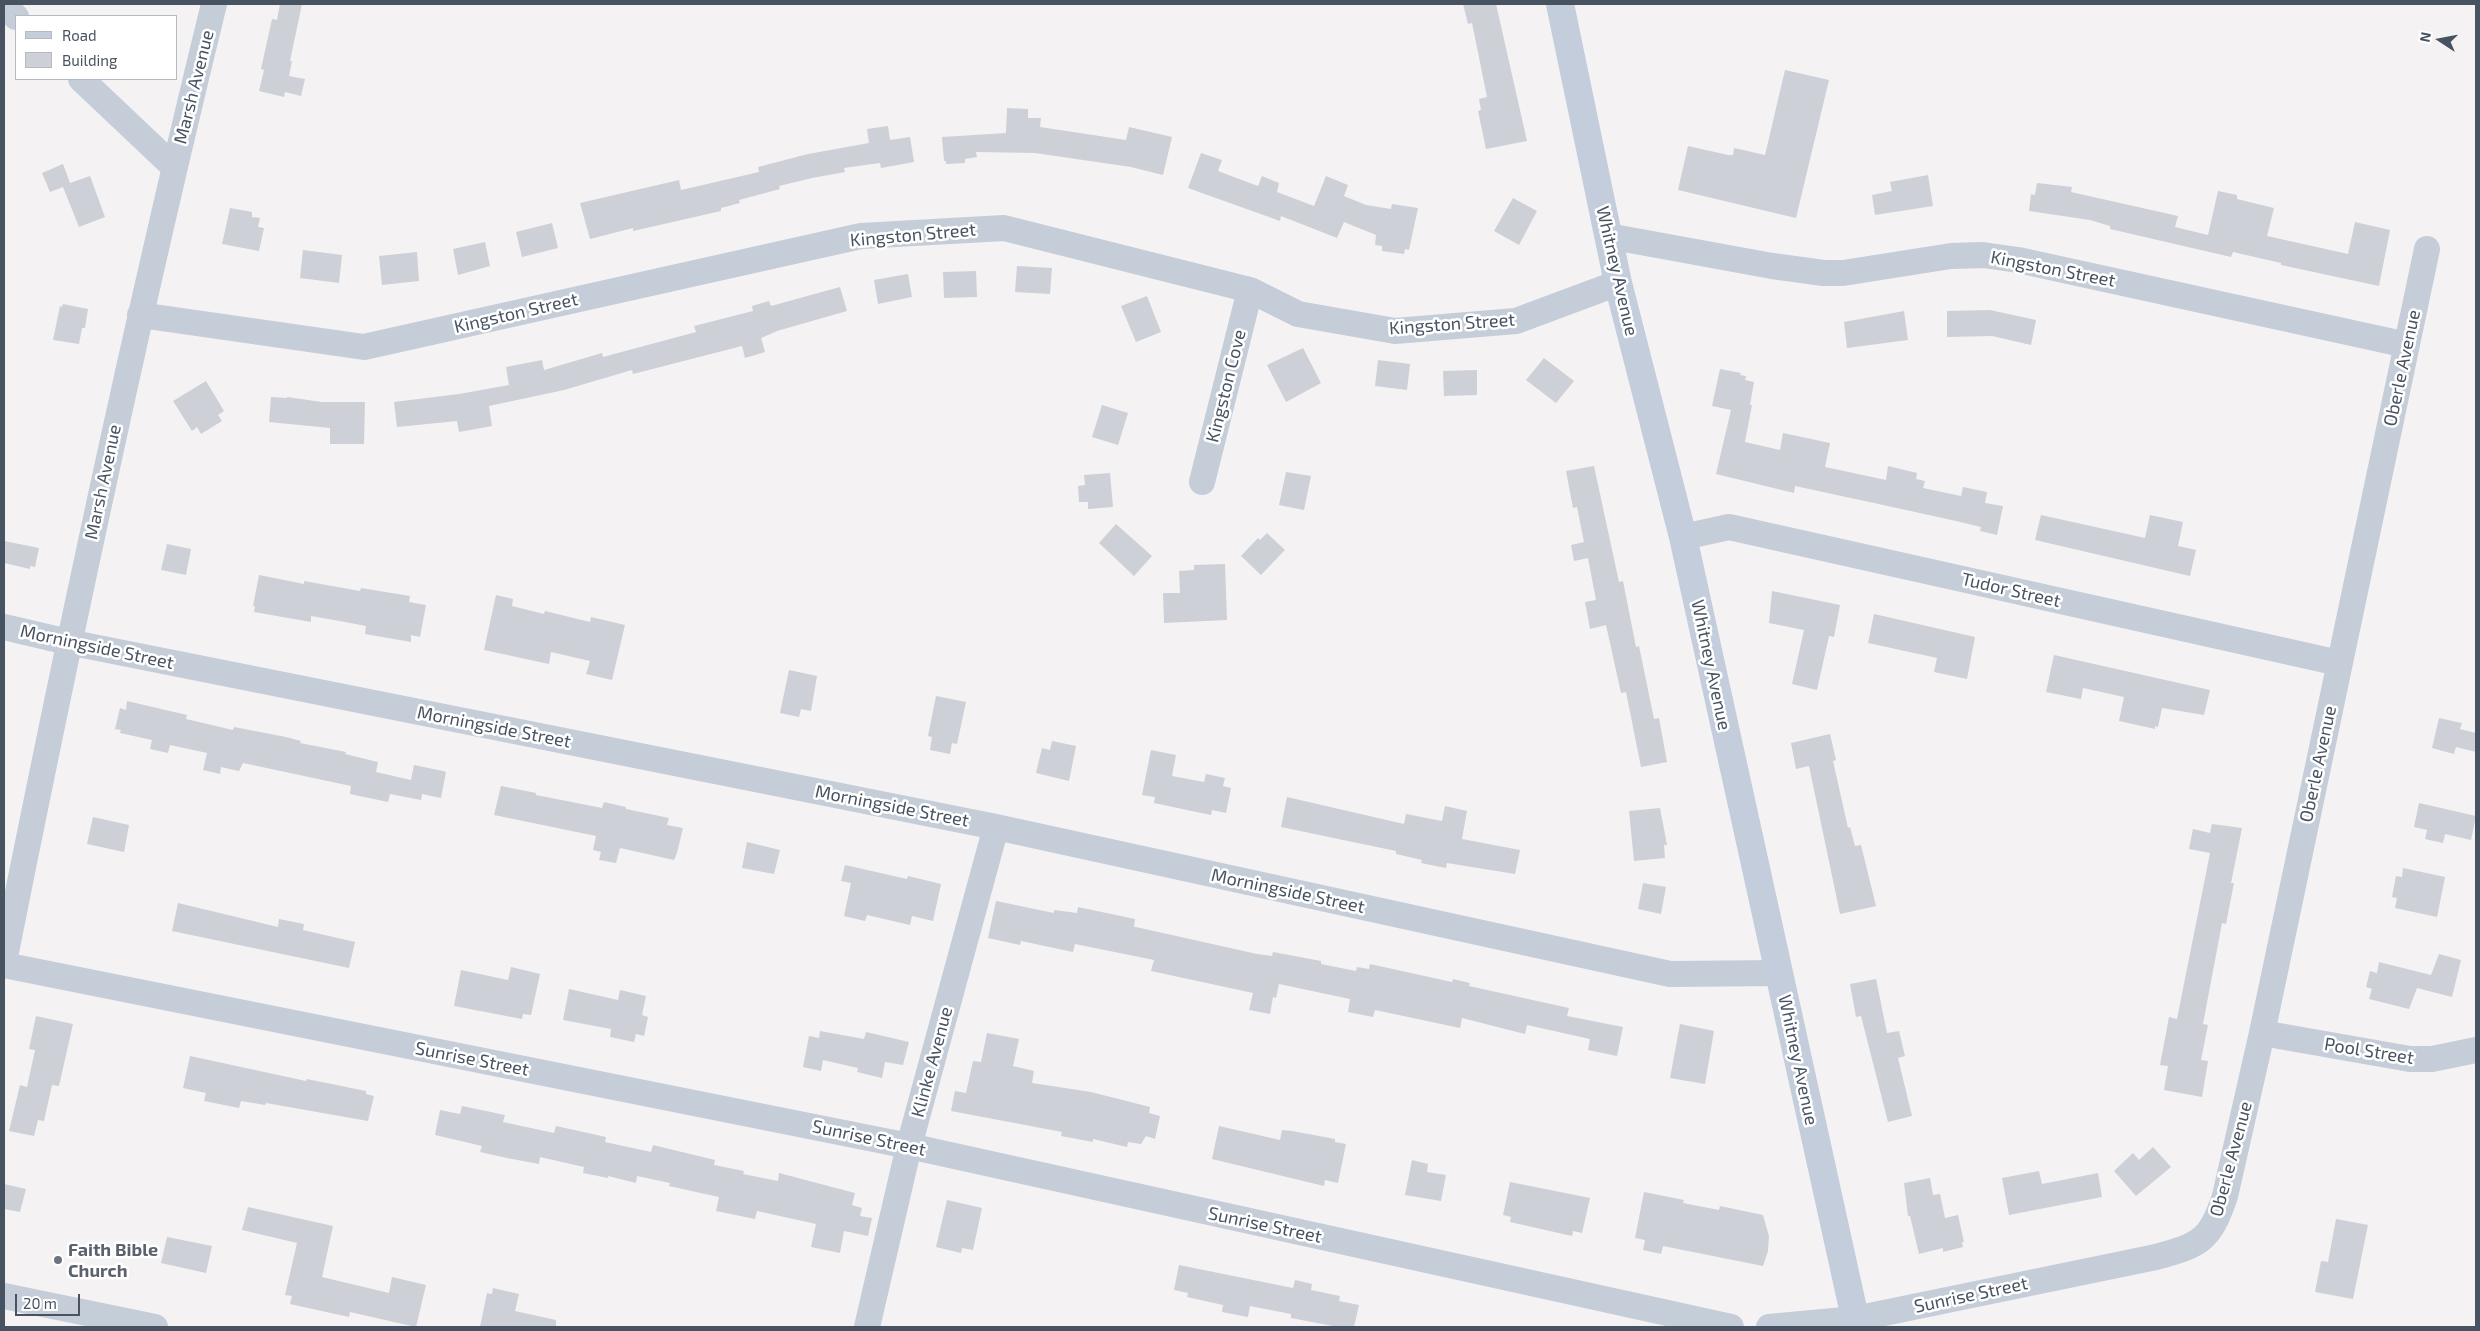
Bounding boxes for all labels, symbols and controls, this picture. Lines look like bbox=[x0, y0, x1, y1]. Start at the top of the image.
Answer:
legend bbox=[15, 15, 178, 80]
north arrow bbox=[2415, 15, 2465, 65]
text: Road bbox=[62, 26, 97, 44]
street label: Marsh Avenue bbox=[169, 28, 219, 146]
text: N bbox=[2415, 30, 2434, 44]
text: Building bbox=[62, 51, 117, 69]
street label: Whitney Avenue bbox=[1592, 204, 1642, 338]
street label: Kingston Street bbox=[849, 219, 977, 251]
street label: Kingston Street bbox=[1989, 246, 2117, 292]
street label: Kingston Street bbox=[452, 288, 580, 338]
street label: Oberle Avenue bbox=[2379, 308, 2425, 428]
street label: Kingston Street bbox=[1388, 309, 1516, 339]
street label: Kingston Cove bbox=[1202, 327, 1250, 445]
street label: Marsh Avenue bbox=[80, 423, 126, 541]
street label: Tudor Street bbox=[1959, 568, 2063, 612]
street label: Whitney Avenue bbox=[1687, 598, 1735, 732]
street label: Morningside Street bbox=[18, 620, 176, 674]
street label: Morningside Street bbox=[415, 701, 573, 753]
street label: Oberle Avenue bbox=[2295, 704, 2341, 824]
street label: Morningside Street bbox=[813, 780, 971, 832]
street label: Morningside Street bbox=[1209, 864, 1367, 918]
street label: Whitney Avenue bbox=[1774, 993, 1822, 1127]
street label: Klinke Avenue bbox=[907, 1004, 957, 1120]
street label: Pool Street bbox=[2323, 1033, 2415, 1069]
street label: Sunrise Street bbox=[413, 1037, 531, 1081]
street label: Oberle Avenue bbox=[2205, 1099, 2257, 1219]
street label: Sunrise Street bbox=[810, 1115, 928, 1161]
street label: Sunrise Street bbox=[1206, 1202, 1324, 1248]
place label: Faith Bible Church bbox=[68, 1239, 158, 1282]
marker: Faith Bible Church bbox=[52, 1254, 64, 1266]
street label: Sunrise Street bbox=[1912, 1272, 2030, 1318]
scale bar bbox=[18, 1284, 82, 1316]
text: 20 m bbox=[23, 1294, 57, 1312]

